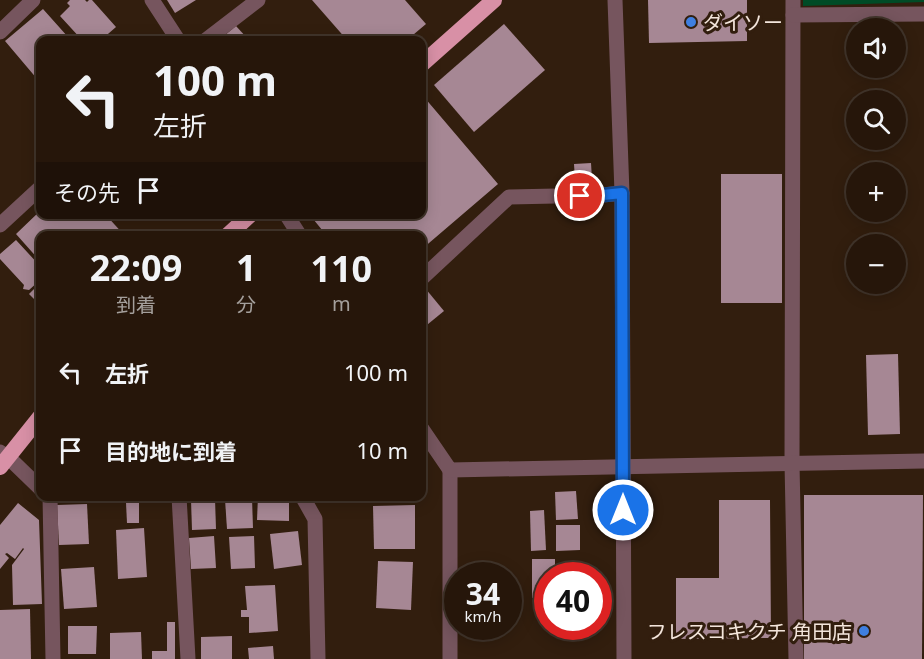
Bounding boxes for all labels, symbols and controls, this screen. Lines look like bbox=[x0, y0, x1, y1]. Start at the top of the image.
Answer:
place label: ダイソー bbox=[703, 9, 783, 36]
marker: ダイソー bbox=[684, 15, 698, 29]
map controls bbox=[846, 18, 906, 294]
button: sound bbox=[846, 18, 906, 78]
text: 100 m bbox=[153, 51, 277, 108]
icon: left bbox=[54, 60, 132, 138]
button: search bbox=[846, 90, 906, 150]
text: 左折 bbox=[153, 107, 207, 144]
button: + bbox=[846, 162, 906, 222]
pin bbox=[554, 170, 605, 221]
icon: arrive bbox=[132, 174, 165, 207]
text: その先 bbox=[54, 177, 120, 207]
icon: arrive bbox=[563, 179, 596, 212]
button: − bbox=[846, 234, 906, 294]
text: 22:09 bbox=[90, 243, 182, 292]
text: 1 bbox=[236, 243, 257, 292]
text: 110 bbox=[310, 244, 372, 293]
text: m bbox=[332, 290, 351, 317]
text: 到着 bbox=[116, 291, 156, 318]
text: 分 bbox=[236, 291, 256, 318]
icon: left bbox=[54, 356, 87, 389]
text: 100 m bbox=[344, 357, 408, 387]
text: 左折 bbox=[105, 358, 149, 388]
icon: arrive bbox=[54, 434, 87, 467]
text: 10 m bbox=[357, 435, 408, 465]
text: 目的地に到着 bbox=[105, 436, 237, 466]
position arrow bbox=[591, 478, 655, 542]
speed limit sign: 40 bbox=[534, 562, 612, 640]
text: 34 bbox=[466, 573, 500, 614]
text: km/h bbox=[465, 606, 501, 626]
place label: フレスコキクチ 角田店 bbox=[647, 618, 852, 645]
marker: フレスコキクチ 角田店 bbox=[857, 624, 871, 638]

